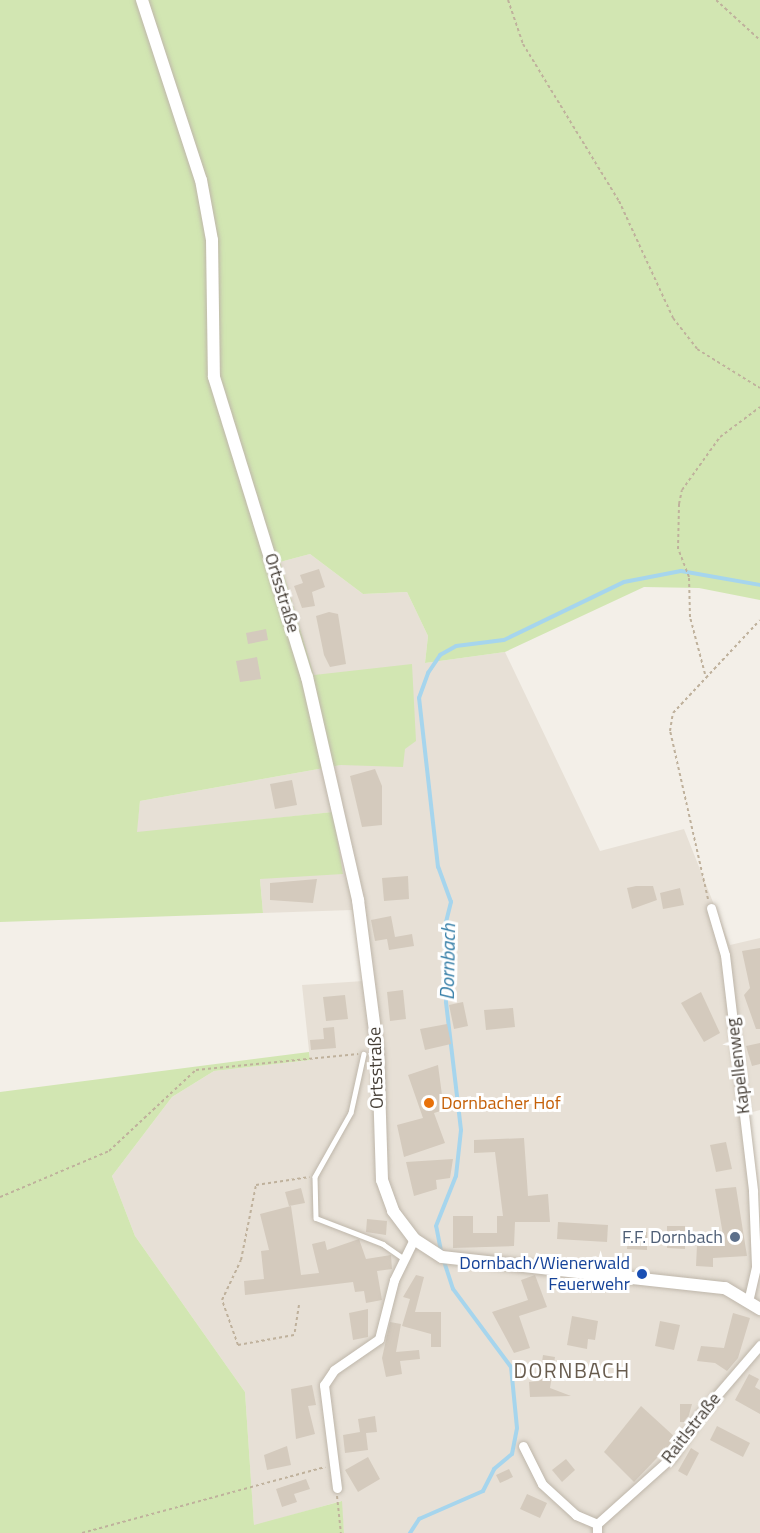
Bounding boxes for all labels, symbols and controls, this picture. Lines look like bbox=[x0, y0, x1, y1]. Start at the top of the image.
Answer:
street label: Ortsstraße bbox=[260, 551, 304, 635]
water label: Dornbach bbox=[434, 924, 460, 1000]
street label: Kapellenweg bbox=[721, 1017, 755, 1115]
street label: Ortsstraße bbox=[364, 1027, 388, 1109]
place label: Dornbacher Hof bbox=[441, 1092, 561, 1114]
marker: Dornbacher Hof bbox=[422, 1096, 436, 1110]
place label: F.F. Dornbach bbox=[622, 1226, 723, 1248]
marker: F.F. Dornbach bbox=[728, 1230, 742, 1244]
place label: Dornbach/Wienerwald Feuerwehr bbox=[459, 1253, 630, 1296]
marker: Dornbach/Wienerwald Feuerwehr bbox=[635, 1267, 649, 1281]
district label: DORNBACH bbox=[513, 1357, 631, 1383]
street label: Raitlstraße bbox=[657, 1388, 725, 1468]

